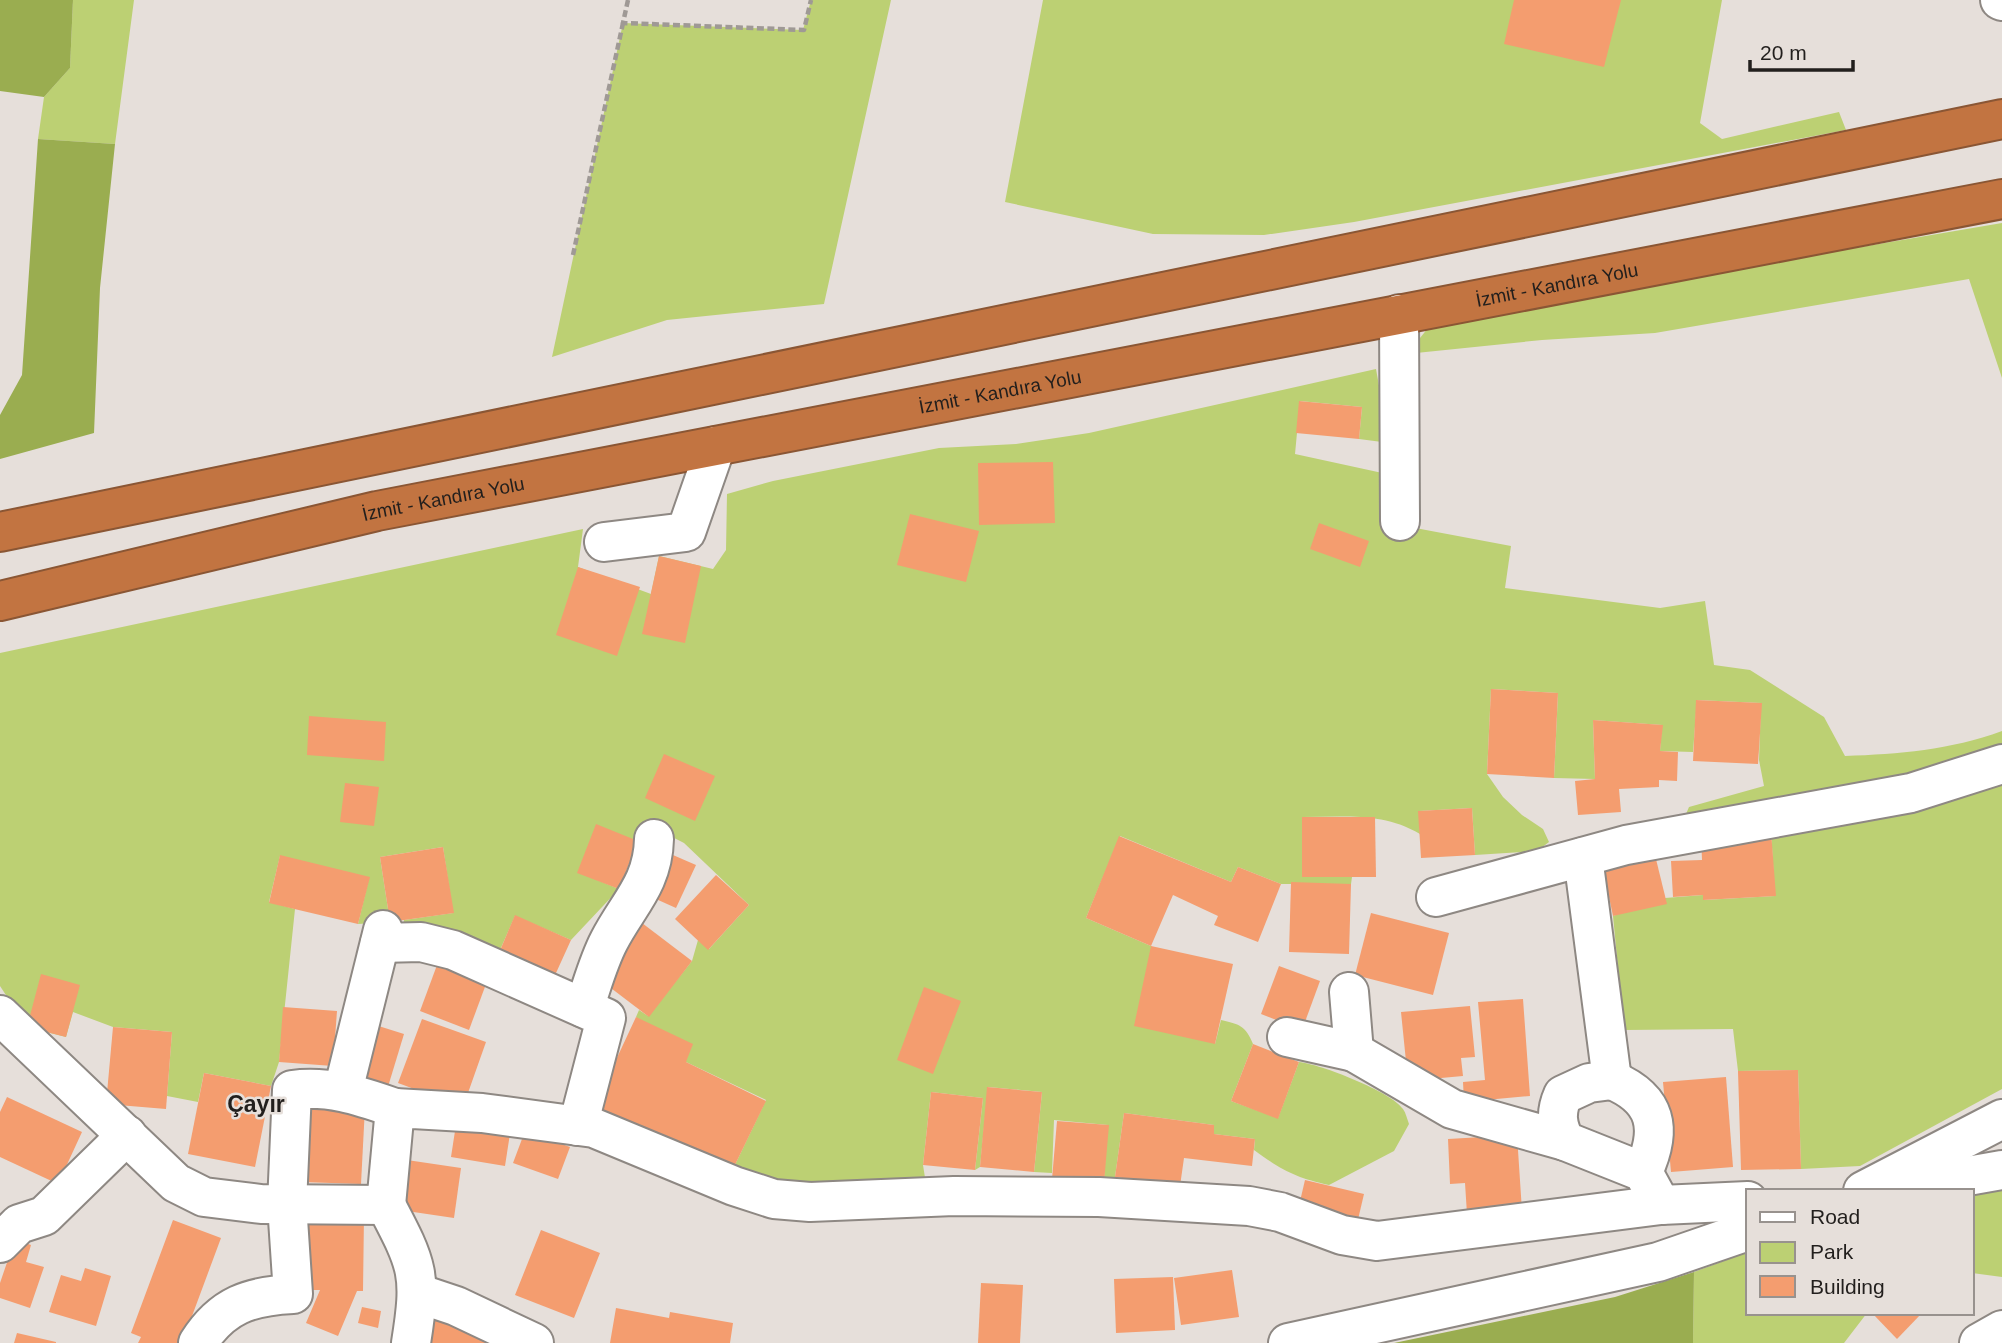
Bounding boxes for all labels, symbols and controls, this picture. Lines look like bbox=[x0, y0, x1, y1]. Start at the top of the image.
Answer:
scale bar bbox=[1750, 28, 1853, 72]
text: 20 m bbox=[1760, 41, 1807, 64]
street label: İzmit - Kandıra Yolu bbox=[1474, 259, 1640, 310]
street label: İzmit - Kandıra Yolu bbox=[917, 366, 1083, 417]
street label: İzmit - Kandıra Yolu bbox=[360, 472, 526, 525]
district label: Çayır bbox=[227, 1091, 285, 1117]
legend bbox=[1746, 1189, 1974, 1315]
text: Road bbox=[1810, 1205, 1860, 1228]
text: Park bbox=[1810, 1240, 1854, 1263]
text: Building bbox=[1810, 1275, 1885, 1298]

